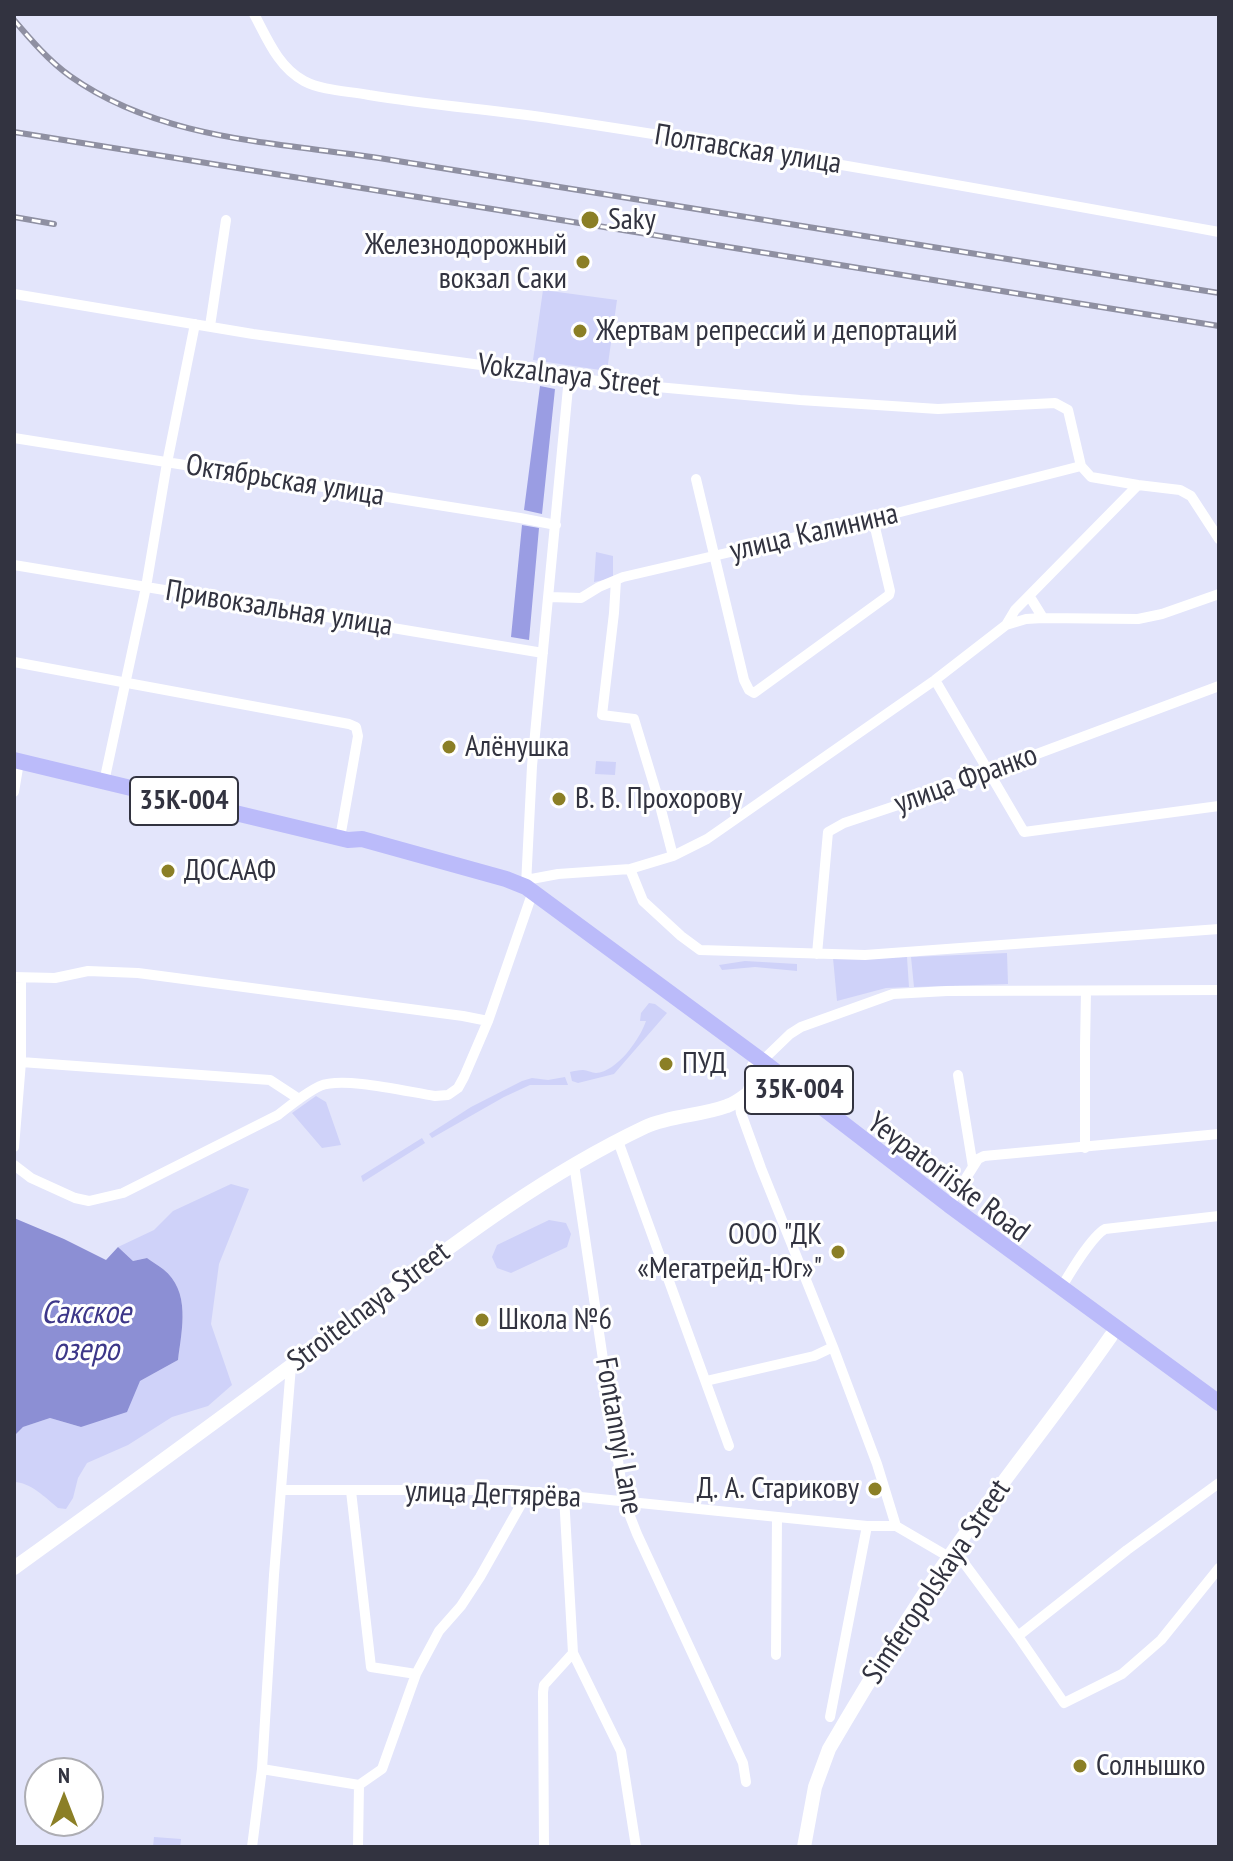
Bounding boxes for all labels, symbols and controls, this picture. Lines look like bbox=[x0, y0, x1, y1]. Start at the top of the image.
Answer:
street label: Полтавская улица bbox=[652, 117, 844, 183]
place label: Saky bbox=[608, 202, 656, 238]
marker: Saky bbox=[579, 209, 601, 231]
place label: Железнодорожный вокзал Саки bbox=[365, 227, 567, 298]
marker: Железнодорожный вокзал Саки bbox=[574, 253, 592, 271]
place label: Жертвам репрессий и депортаций bbox=[596, 313, 958, 349]
marker: Жертвам репрессий и депортаций bbox=[571, 322, 589, 340]
street label: Vokzalnaya Street bbox=[476, 347, 662, 405]
street label: Октябрьская улица bbox=[183, 448, 387, 514]
street label: улица Калинина bbox=[727, 496, 901, 570]
street label: Привокзальная улица bbox=[163, 573, 395, 645]
place label: Алёнушка bbox=[465, 729, 569, 765]
marker: Алёнушка bbox=[440, 738, 458, 756]
street label: улица Франко bbox=[890, 738, 1042, 822]
road number: 35К-004 bbox=[130, 777, 238, 825]
place label: В. В. Прохорову bbox=[575, 781, 742, 817]
marker: В. В. Прохорову bbox=[550, 790, 568, 808]
place label: ДОСААФ bbox=[184, 853, 276, 889]
marker: ДОСААФ bbox=[159, 862, 177, 880]
place label: ПУД bbox=[682, 1046, 727, 1082]
marker: ПУД bbox=[657, 1055, 675, 1073]
road number: 35К-004 bbox=[745, 1066, 853, 1114]
street label: Yevpatoriiske Road bbox=[860, 1105, 1036, 1251]
place label: ООО "ДК «Мегатрейд-Юг»" bbox=[637, 1217, 822, 1288]
street label: Stroitelnaya Street bbox=[281, 1235, 457, 1379]
marker: ООО "ДК «Мегатрейд-Юг»" bbox=[829, 1243, 847, 1261]
water label: Сакское озеро bbox=[41, 1295, 131, 1370]
place label: Школа №6 bbox=[498, 1302, 612, 1338]
marker: Школа №6 bbox=[473, 1311, 491, 1329]
street label: Fontannyi Lane bbox=[586, 1355, 650, 1517]
place label: Д. А. Старикову bbox=[697, 1471, 859, 1507]
street label: Simferopolskaya Street bbox=[855, 1473, 1019, 1691]
street label: улица Дегтярёва bbox=[404, 1474, 582, 1516]
marker: Д. А. Старикову bbox=[866, 1480, 884, 1498]
place label: Солнышко bbox=[1096, 1748, 1205, 1784]
north arrow bbox=[24, 1757, 104, 1837]
marker: Солнышко bbox=[1071, 1757, 1089, 1775]
text: N bbox=[58, 1761, 70, 1789]

